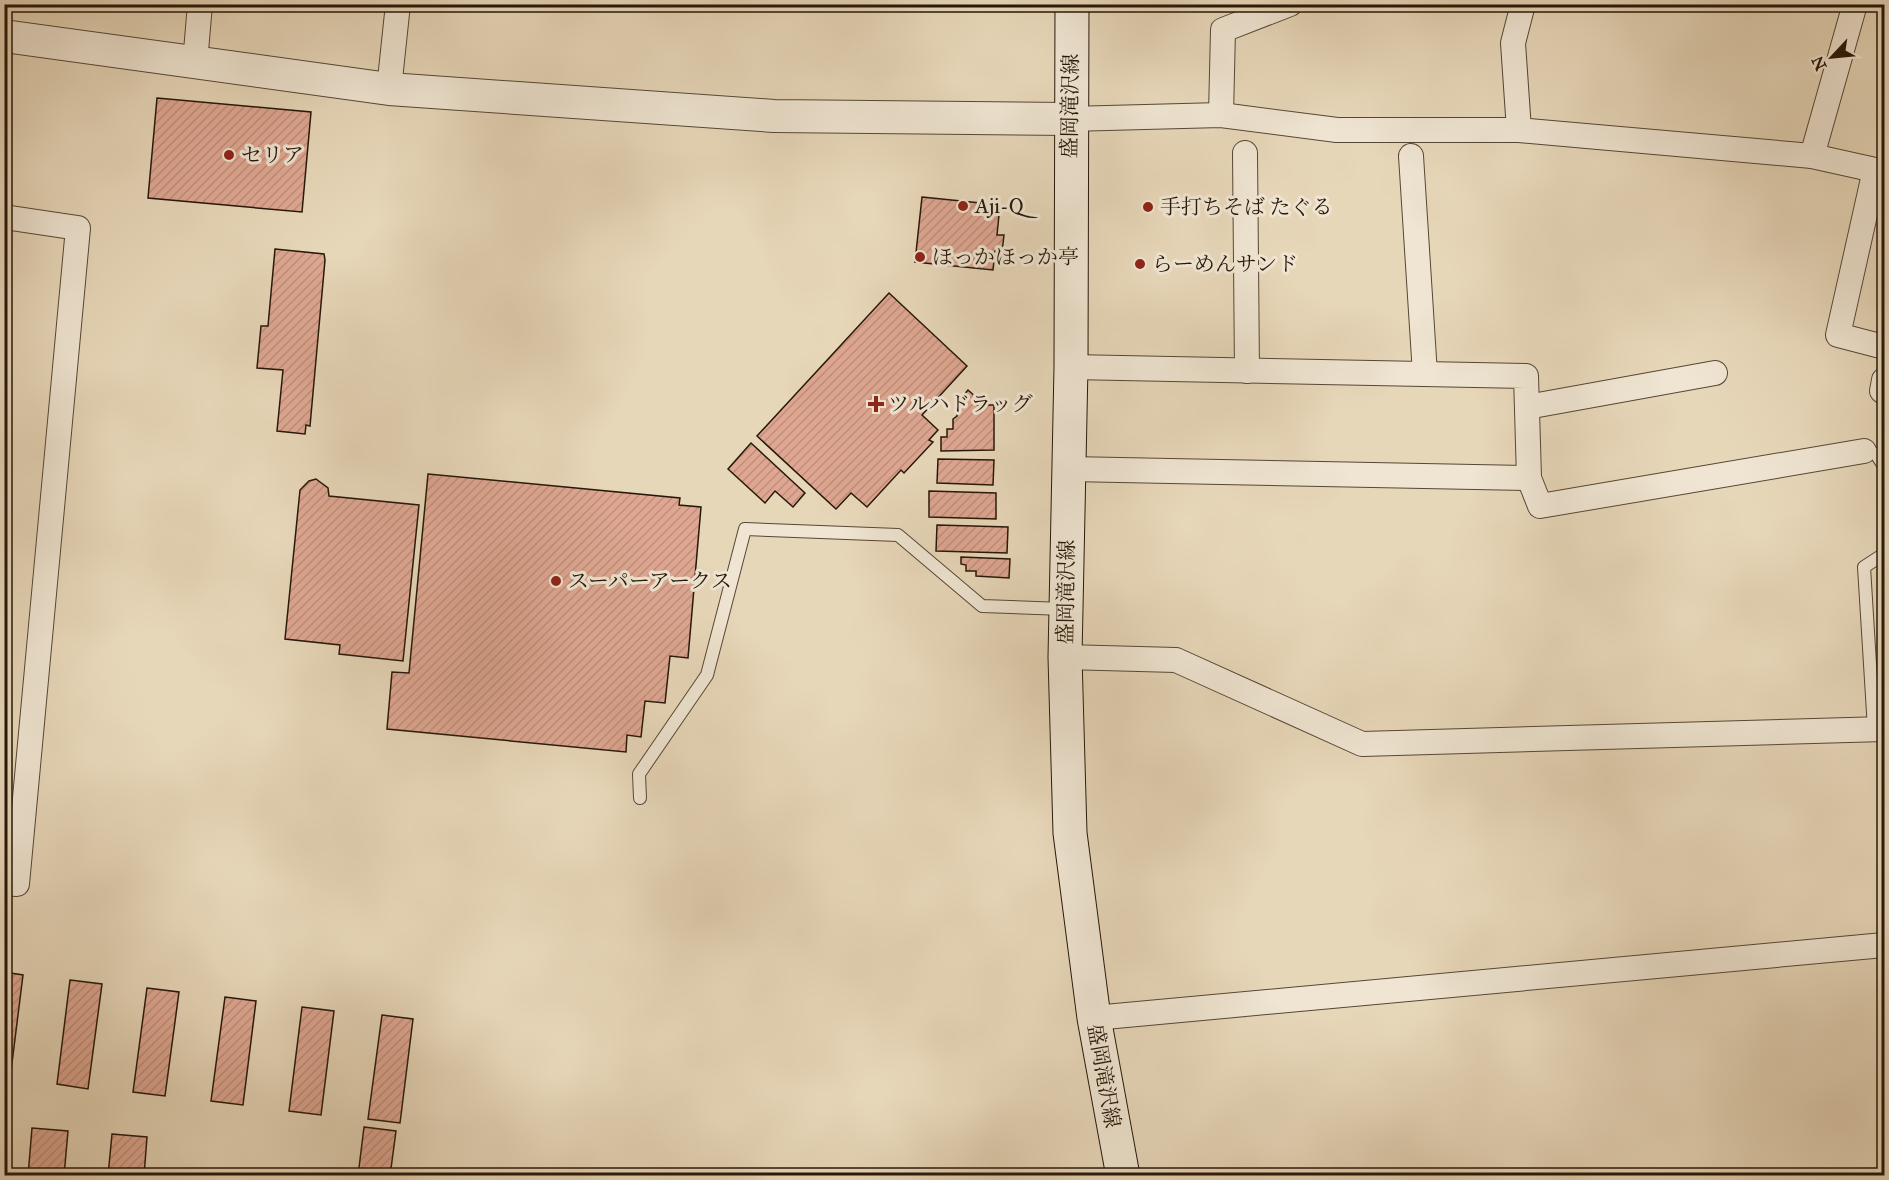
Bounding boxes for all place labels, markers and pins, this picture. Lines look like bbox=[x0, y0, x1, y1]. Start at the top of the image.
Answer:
place label: セリア bbox=[241, 142, 304, 168]
marker: セリア bbox=[222, 148, 236, 162]
place label: Aji-Q bbox=[974, 193, 1039, 219]
place label: 手打ちそば たぐる bbox=[1160, 194, 1333, 220]
marker: Aji-Q bbox=[956, 199, 970, 213]
marker: 手打ちそば たぐる bbox=[1141, 200, 1155, 214]
place label: ほっかほっか亭 bbox=[932, 244, 1079, 270]
marker: ほっかほっか亭 bbox=[913, 250, 927, 264]
place label: らーめんサンド bbox=[1152, 251, 1298, 277]
marker: らーめんサンド bbox=[1133, 257, 1147, 271]
place label: ツルハドラッグ bbox=[888, 391, 1033, 417]
marker: ツルハドラッグ bbox=[869, 397, 883, 411]
place label: スーパーアークス bbox=[568, 568, 732, 594]
marker: スーパーアークス bbox=[549, 574, 563, 588]

